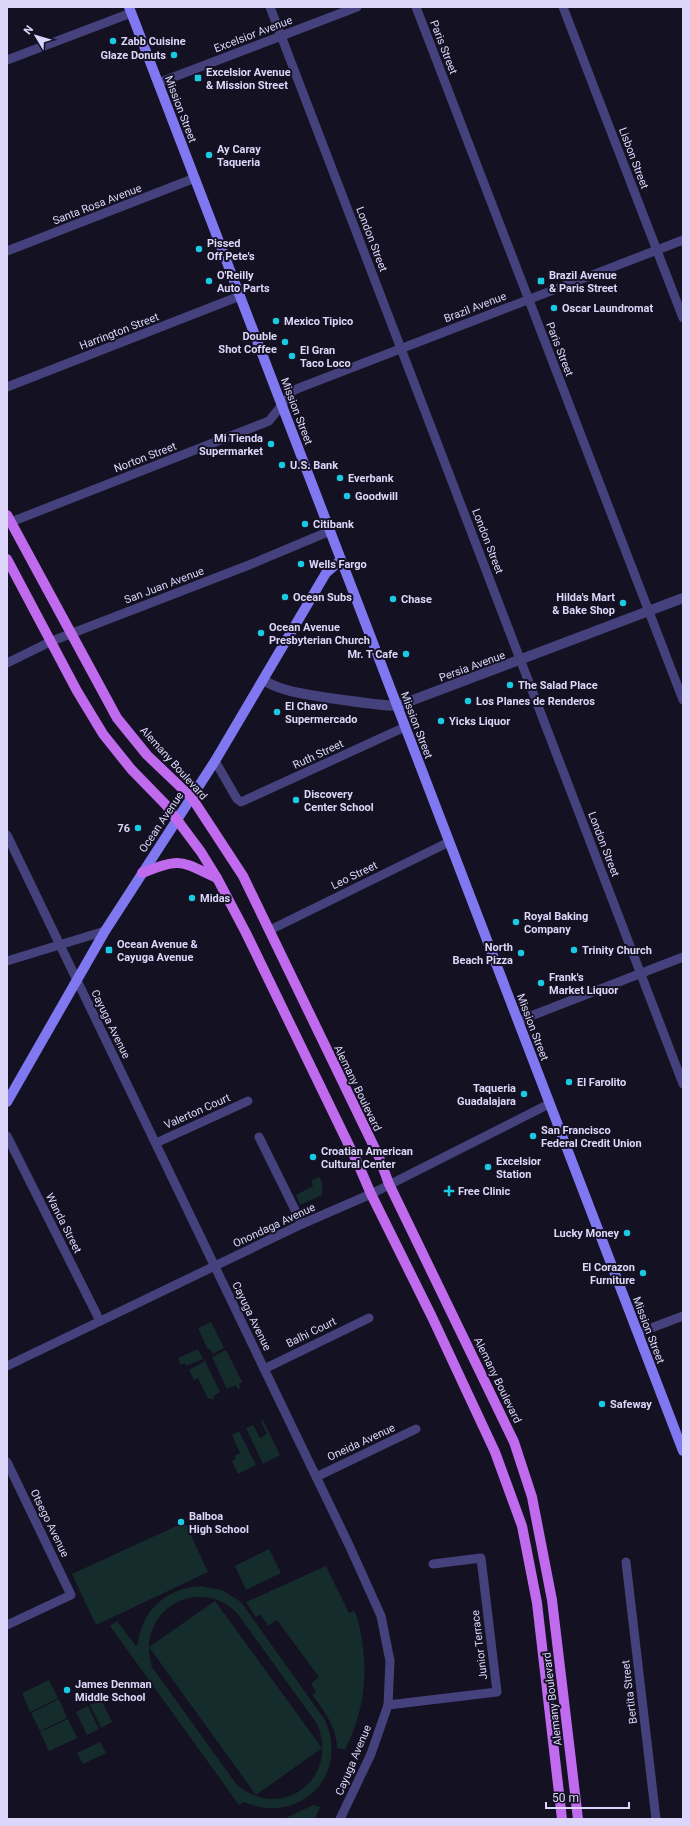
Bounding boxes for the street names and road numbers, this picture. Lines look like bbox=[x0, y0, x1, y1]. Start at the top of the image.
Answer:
street label: Excelsior Avenue bbox=[212, 13, 294, 55]
street label: Paris Street bbox=[427, 18, 460, 76]
street label: Mission Street bbox=[162, 74, 199, 145]
street label: Lisbon Street bbox=[616, 126, 651, 191]
street label: Santa Rosa Avenue bbox=[51, 181, 144, 227]
street label: London Street bbox=[353, 205, 390, 274]
street label: Brazil Avenue bbox=[442, 290, 508, 325]
street label: Harrington Street bbox=[78, 310, 161, 353]
street label: Paris Street bbox=[543, 320, 576, 378]
street label: Mission Street bbox=[278, 376, 315, 447]
street label: Norton Street bbox=[112, 439, 179, 475]
street label: London Street bbox=[469, 507, 506, 576]
street label: San Juan Avenue bbox=[123, 564, 206, 607]
street label: Persia Avenue bbox=[437, 648, 507, 684]
street label: Mission Street bbox=[398, 690, 435, 761]
street label: Alemany Boulevard bbox=[137, 724, 210, 803]
street label: Ruth Street bbox=[291, 737, 346, 772]
street label: Ocean Avenue bbox=[136, 790, 186, 855]
street label: London Street bbox=[585, 810, 622, 879]
street label: Leo Street bbox=[329, 859, 380, 892]
street label: Cayuga Avenue bbox=[88, 988, 133, 1061]
street label: Mission Street bbox=[514, 992, 551, 1063]
street label: Alemany Boulevard bbox=[331, 1043, 384, 1133]
street label: Valerton Court bbox=[162, 1091, 233, 1132]
street label: Wanda Street bbox=[43, 1191, 84, 1256]
street label: Onondaga Avenue bbox=[231, 1201, 317, 1250]
street label: Cayuga Avenue bbox=[229, 1280, 274, 1353]
street label: Mission Street bbox=[630, 1295, 667, 1366]
street label: Balhi Court bbox=[284, 1315, 339, 1350]
street label: Alemany Boulevard bbox=[471, 1335, 524, 1425]
street label: Oneida Avenue bbox=[325, 1421, 397, 1464]
street label: Otsego Avenue bbox=[28, 1487, 72, 1559]
street label: Junior Terrace bbox=[469, 1609, 490, 1681]
street label: Alemany Boulevard bbox=[540, 1651, 565, 1746]
street label: Bertita Street bbox=[619, 1659, 640, 1725]
street label: Cayuga Avenue bbox=[333, 1723, 374, 1797]

